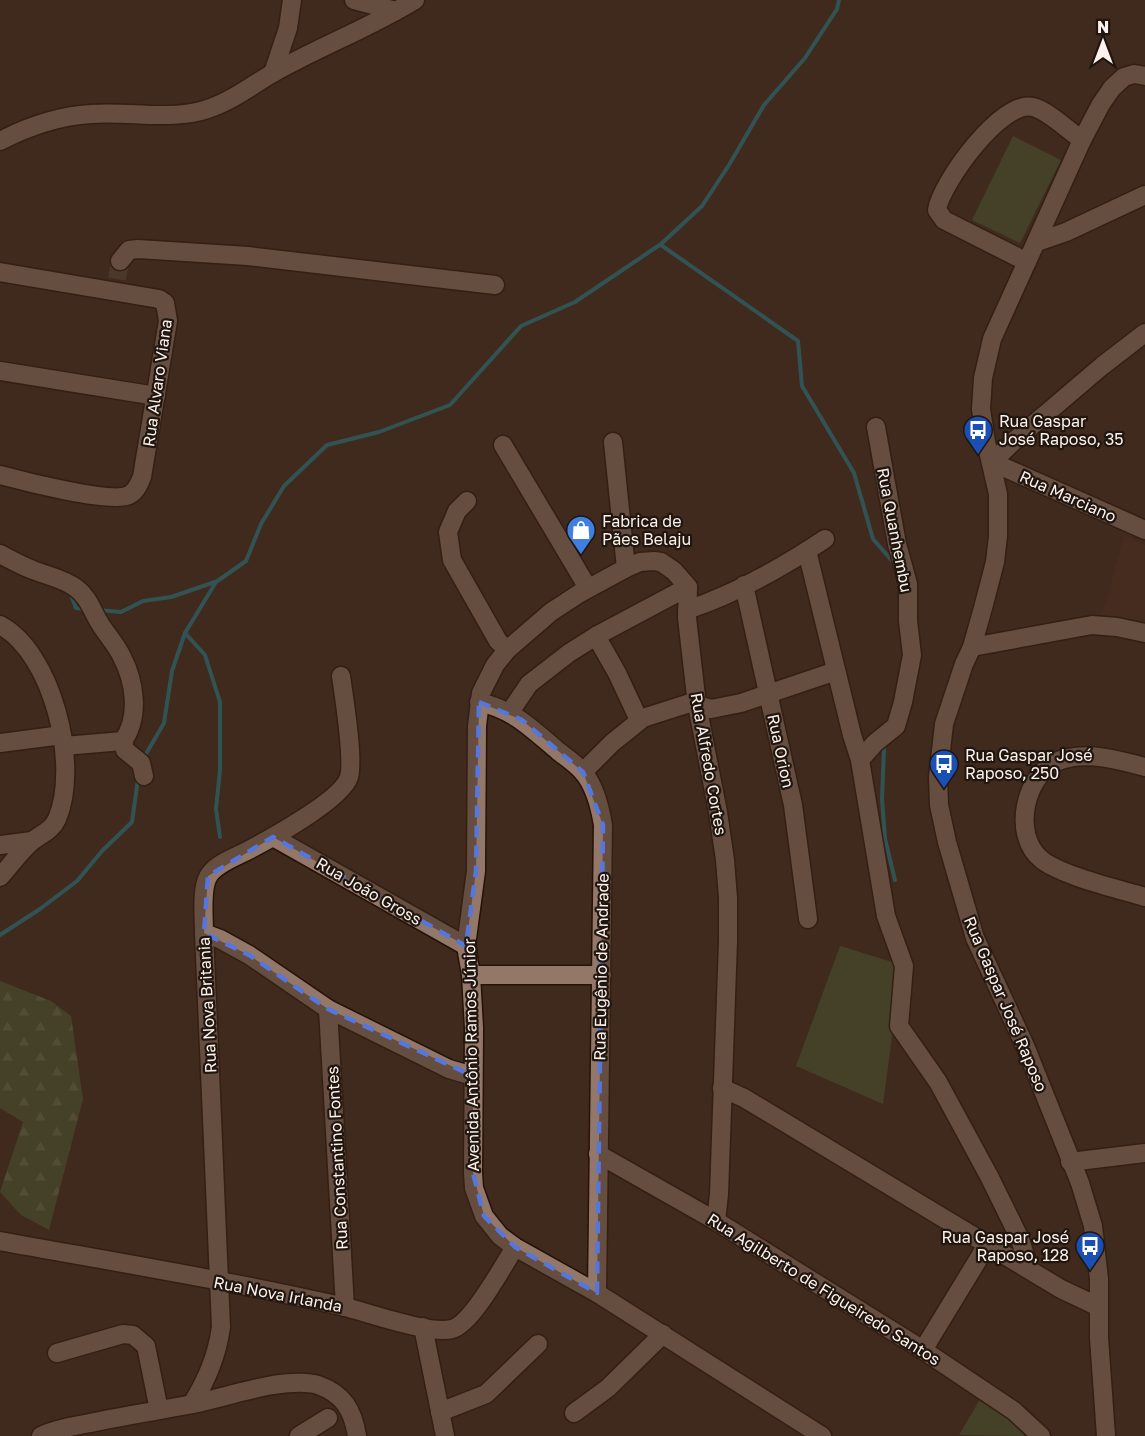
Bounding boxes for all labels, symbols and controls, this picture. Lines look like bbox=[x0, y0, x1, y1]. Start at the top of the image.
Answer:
north arrow bbox=[1073, 12, 1133, 72]
text: N bbox=[1097, 17, 1109, 37]
street label: Rua Alvaro Viana bbox=[138, 318, 176, 448]
place label: Rua Gaspar José Raposo, 35 bbox=[999, 411, 1124, 449]
bus stop icon: Rua Gaspar José Raposo, 35 bbox=[962, 414, 994, 456]
street label: Rua Quanhembu bbox=[873, 466, 917, 594]
street label: Rua Marciano bbox=[1017, 466, 1119, 526]
place label: Fabrica de Pães Belaju bbox=[602, 511, 691, 549]
shop icon: Fabrica de Pães Belaju bbox=[565, 514, 597, 556]
street label: Rua Alfredo Cortes bbox=[687, 691, 731, 837]
street label: Rua Orion bbox=[763, 712, 799, 790]
place label: Rua Gaspar José Raposo, 250 bbox=[965, 745, 1092, 783]
bus stop icon: Rua Gaspar José Raposo, 250 bbox=[928, 748, 960, 790]
street label: Rua João Gross bbox=[313, 853, 425, 929]
street label: Rua Eugênio de Andrade bbox=[589, 873, 613, 1061]
street label: Rua Gaspar José Raposo bbox=[960, 913, 1052, 1095]
street label: Rua Nova Britania bbox=[193, 937, 221, 1073]
street label: Avenida Antônio Ramos Júnior bbox=[459, 938, 483, 1172]
street label: Rua Constantino Fontes bbox=[322, 1066, 352, 1250]
street label: Rua Agilberto de Figueiredo Santos bbox=[704, 1209, 944, 1369]
place label: Rua Gaspar José Raposo, 128 bbox=[942, 1227, 1069, 1265]
bus stop icon: Rua Gaspar José Raposo, 128 bbox=[1074, 1230, 1106, 1272]
street label: Rua Nova Irlanda bbox=[212, 1272, 344, 1316]

